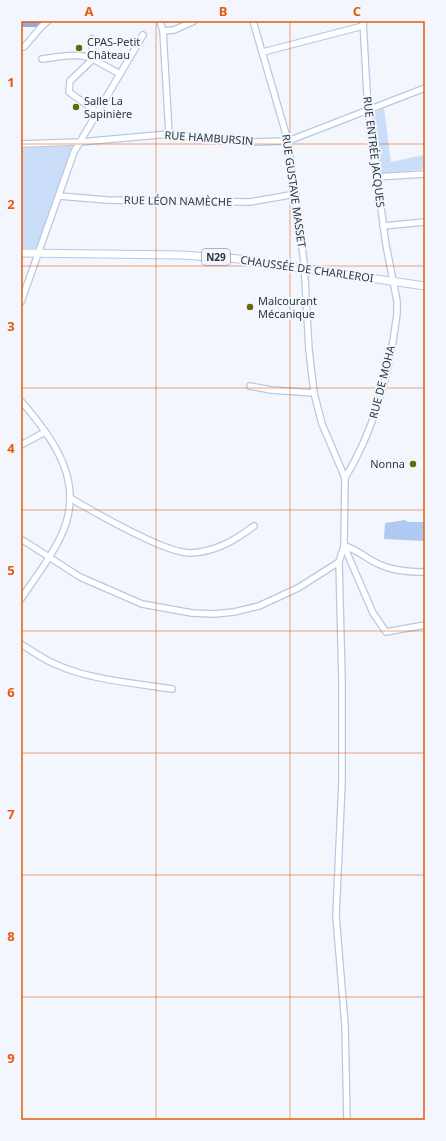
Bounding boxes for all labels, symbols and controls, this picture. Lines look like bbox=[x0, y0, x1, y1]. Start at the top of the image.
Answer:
text: A bbox=[85, 2, 94, 20]
text: B bbox=[219, 2, 227, 20]
text: C bbox=[353, 2, 361, 20]
place label: CPAS-Petit Château bbox=[87, 34, 140, 62]
marker: CPAS-Petit Château bbox=[74, 43, 84, 53]
text: 1 bbox=[7, 73, 15, 91]
place label: Salle La Sapinière bbox=[84, 93, 132, 121]
street label: RUE ENTRÉE JACQUES bbox=[360, 96, 389, 208]
marker: Salle La Sapinière bbox=[71, 102, 81, 112]
street label: RUE HAMBURSIN bbox=[164, 127, 254, 148]
street label: RUE GUSTAVE MASSET bbox=[279, 133, 310, 249]
street label: RUE LÉON NAMÈCHE bbox=[124, 192, 232, 209]
text: 2 bbox=[7, 195, 15, 213]
road number: N29 bbox=[202, 249, 230, 265]
street label: CHAUSSÉE DE CHARLEROI bbox=[239, 252, 375, 285]
place label: Malcourant Mécanique bbox=[258, 293, 317, 321]
marker: Malcourant Mécanique bbox=[245, 302, 255, 312]
text: 3 bbox=[7, 317, 15, 335]
street label: RUE DE MOHA bbox=[365, 343, 398, 420]
text: 4 bbox=[7, 439, 15, 457]
place label: Nonna bbox=[370, 456, 405, 471]
marker: Nonna bbox=[408, 459, 418, 469]
text: 5 bbox=[7, 561, 15, 579]
text: 6 bbox=[7, 683, 15, 701]
text: 7 bbox=[7, 805, 15, 823]
text: 8 bbox=[7, 927, 15, 945]
text: 9 bbox=[7, 1049, 15, 1067]

